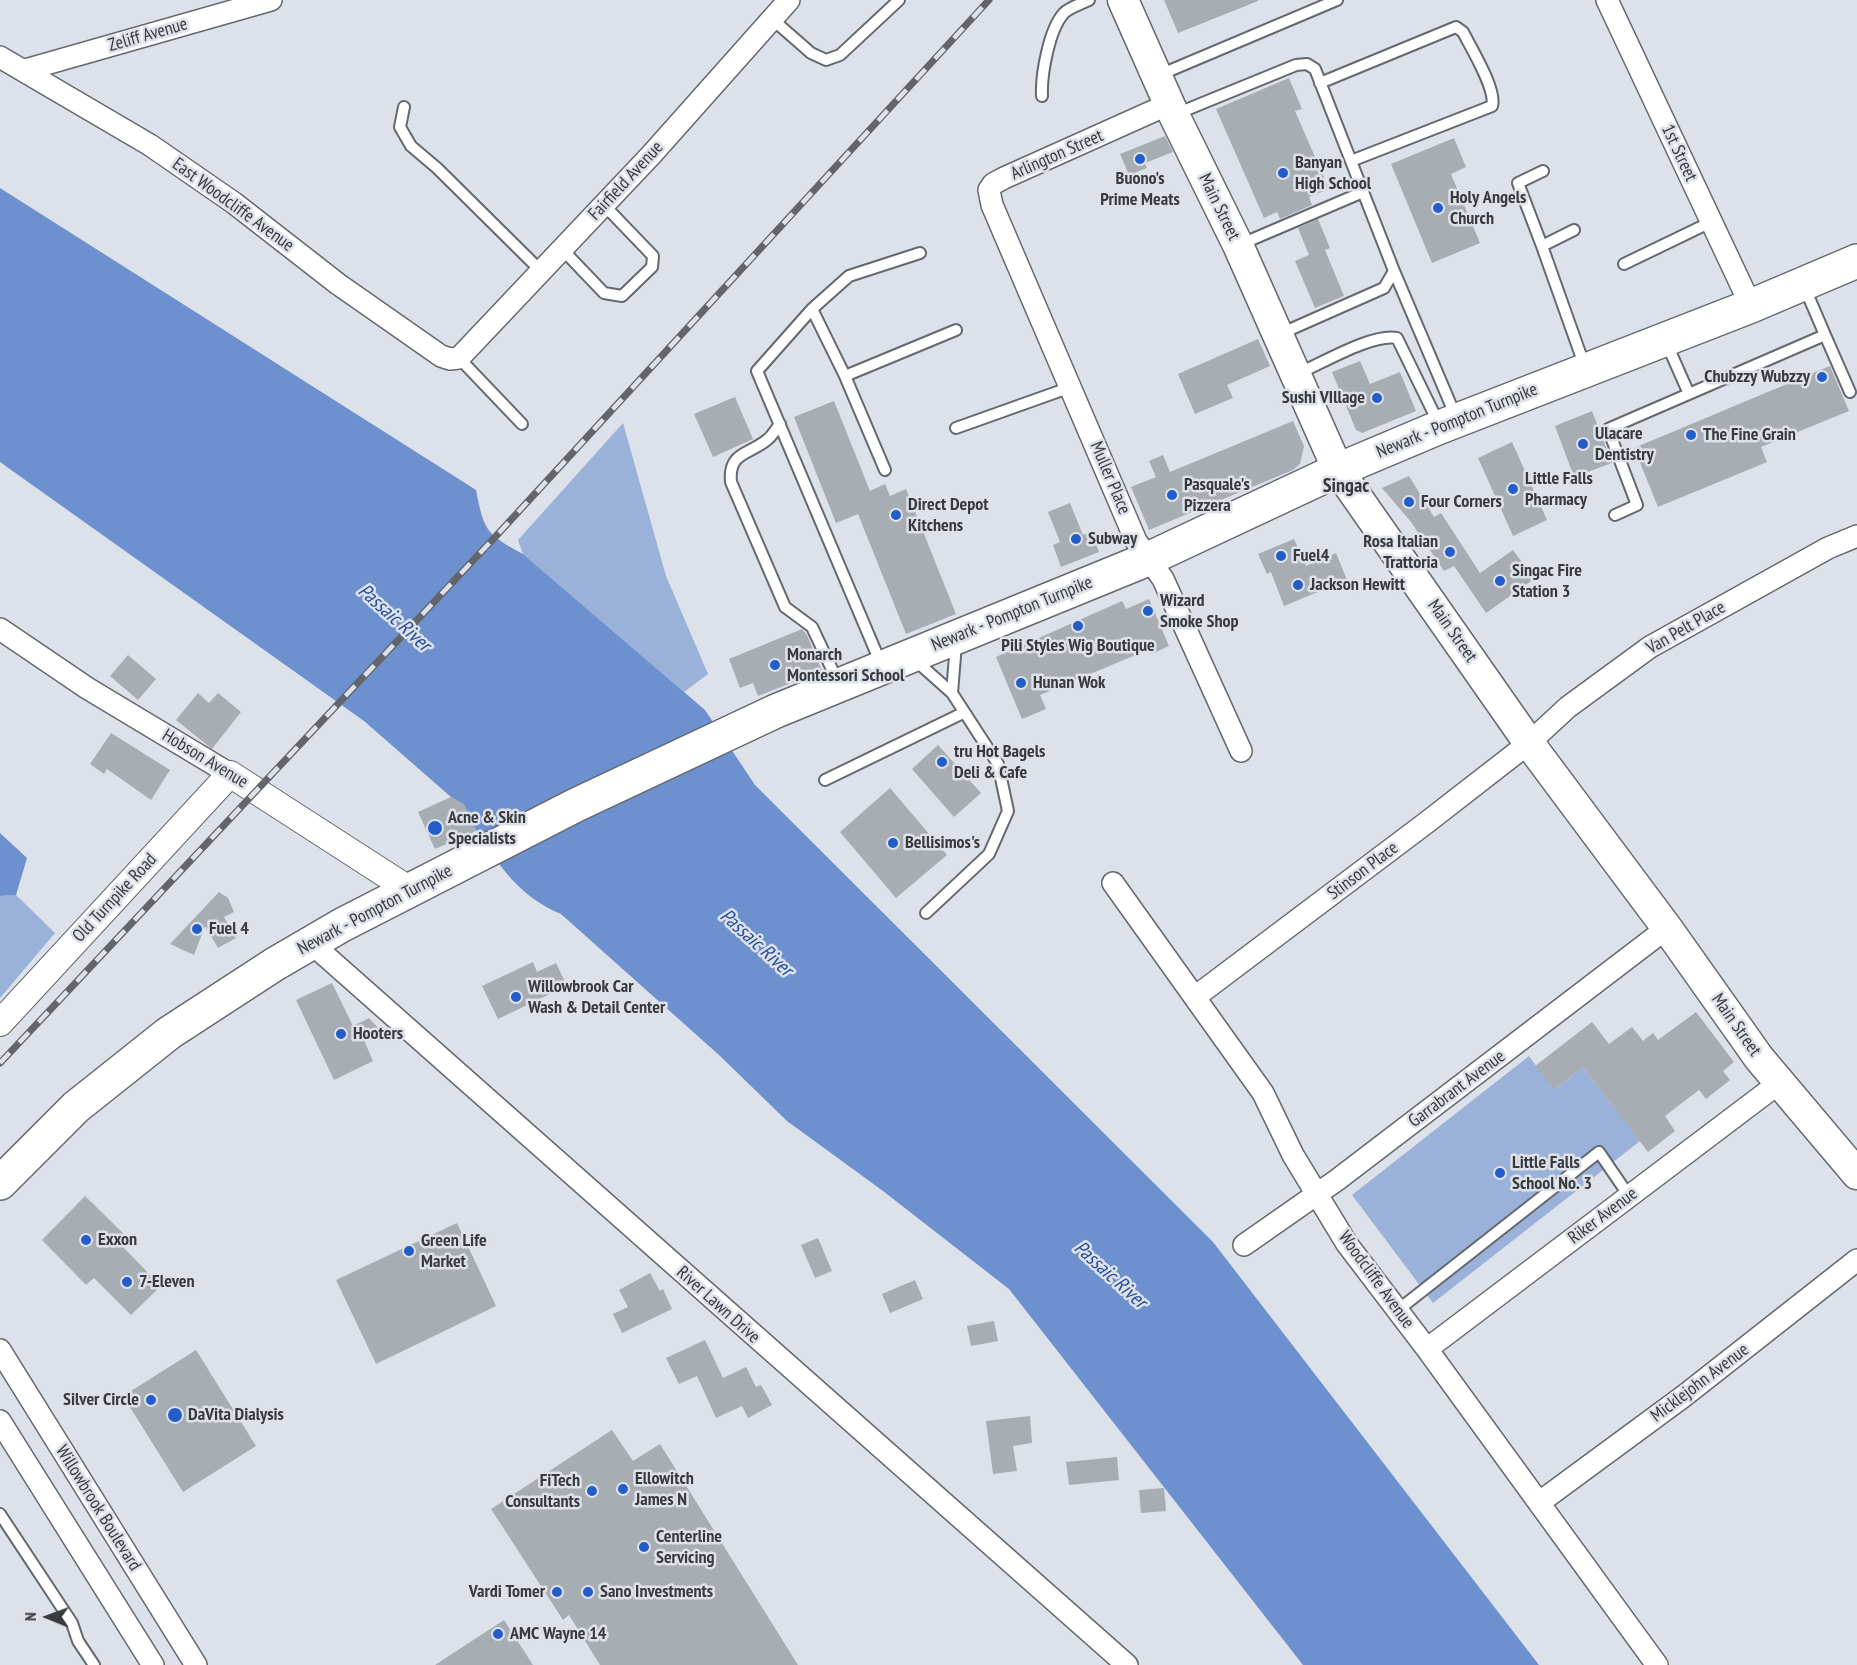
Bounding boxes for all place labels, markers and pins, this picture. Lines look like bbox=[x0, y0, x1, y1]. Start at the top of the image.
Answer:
marker: Buono's Prime Meats bbox=[1133, 152, 1147, 166]
place label: Banyan High School bbox=[1295, 152, 1371, 195]
marker: Banyan High School bbox=[1276, 166, 1290, 180]
place label: Buono's Prime Meats bbox=[1100, 168, 1180, 210]
place label: Holy Angels Church bbox=[1450, 187, 1526, 230]
marker: Holy Angels Church bbox=[1431, 201, 1445, 215]
place label: Chubzzy Wubzzy bbox=[1704, 366, 1810, 388]
marker: Chubzzy Wubzzy bbox=[1815, 370, 1829, 384]
place label: Sushi VIllage bbox=[1282, 387, 1365, 409]
marker: Sushi VIllage bbox=[1370, 391, 1384, 405]
place label: Ulacare Dentistry bbox=[1595, 423, 1654, 466]
place label: The Fine Grain bbox=[1703, 424, 1796, 446]
marker: The Fine Grain bbox=[1684, 428, 1698, 442]
marker: Ulacare Dentistry bbox=[1576, 437, 1590, 451]
place label: Little Falls Pharmacy bbox=[1525, 468, 1593, 510]
place label: Pasquale's Pizzera bbox=[1184, 474, 1250, 516]
marker: Little Falls Pharmacy bbox=[1506, 482, 1520, 496]
marker: Pasquale's Pizzera bbox=[1165, 488, 1179, 502]
place label: Four Corners bbox=[1421, 491, 1502, 513]
place label: Direct Depot Kitchens bbox=[908, 494, 989, 536]
marker: Four Corners bbox=[1402, 495, 1416, 509]
marker: Direct Depot Kitchens bbox=[889, 508, 903, 522]
place label: Subway bbox=[1088, 528, 1137, 550]
place label: Rosa Italian Trattoria bbox=[1363, 531, 1438, 574]
marker: Subway bbox=[1069, 532, 1083, 546]
place label: Fuel4 bbox=[1293, 545, 1329, 567]
marker: Rosa Italian Trattoria bbox=[1443, 545, 1457, 559]
marker: Fuel4 bbox=[1274, 549, 1288, 563]
place label: Singac Fire Station 3 bbox=[1512, 560, 1582, 602]
place label: Jackson Hewitt bbox=[1310, 574, 1405, 596]
marker: Singac Fire Station 3 bbox=[1493, 574, 1507, 588]
marker: Jackson Hewitt bbox=[1291, 578, 1305, 592]
place label: Wizard Smoke Shop bbox=[1160, 590, 1239, 632]
marker: Wizard Smoke Shop bbox=[1141, 604, 1155, 618]
marker: Pili Styles Wig Boutique bbox=[1071, 619, 1085, 633]
place label: Pili Styles Wig Boutique bbox=[1001, 635, 1155, 657]
place label: Monarch Montessori School bbox=[787, 644, 904, 686]
marker: Monarch Montessori School bbox=[768, 658, 782, 672]
place label: Hunan Wok bbox=[1033, 672, 1105, 694]
marker: Hunan Wok bbox=[1014, 676, 1028, 690]
place label: tru Hot Bagels Deli & Cafe bbox=[954, 741, 1045, 783]
marker: tru Hot Bagels Deli & Cafe bbox=[935, 755, 949, 769]
place label: Acne & Skin Specialists bbox=[448, 807, 526, 850]
marker: Acne & Skin Specialists bbox=[426, 819, 444, 837]
place label: Bellisimos's bbox=[905, 832, 980, 854]
marker: Bellisimos's bbox=[886, 836, 900, 850]
place label: Fuel 4 bbox=[209, 918, 249, 940]
marker: Fuel 4 bbox=[190, 922, 204, 936]
place label: Willowbrook Car Wash & Detail Center bbox=[528, 976, 665, 1018]
marker: Willowbrook Car Wash & Detail Center bbox=[509, 990, 523, 1004]
place label: Hooters bbox=[353, 1023, 403, 1045]
marker: Hooters bbox=[334, 1027, 348, 1041]
place label: Little Falls School No. 3 bbox=[1512, 1152, 1592, 1194]
marker: Little Falls School No. 3 bbox=[1493, 1166, 1507, 1180]
place label: Exxon bbox=[98, 1229, 137, 1251]
place label: Green Life Market bbox=[421, 1230, 487, 1272]
marker: Exxon bbox=[79, 1233, 93, 1247]
marker: Green Life Market bbox=[402, 1244, 416, 1258]
place label: 7-Eleven bbox=[139, 1271, 195, 1293]
marker: 7-Eleven bbox=[120, 1275, 134, 1289]
place label: Silver Circle bbox=[63, 1389, 139, 1411]
marker: Silver Circle bbox=[144, 1393, 158, 1407]
place label: DaVita Dialysis bbox=[188, 1404, 284, 1426]
marker: DaVita Dialysis bbox=[166, 1406, 184, 1424]
place label: Ellowitch James N bbox=[635, 1468, 694, 1510]
place label: FiTech Consultants bbox=[505, 1470, 580, 1512]
marker: Ellowitch James N bbox=[616, 1482, 630, 1496]
marker: FiTech Consultants bbox=[585, 1484, 599, 1498]
place label: Centerline Servicing bbox=[656, 1526, 722, 1568]
marker: Centerline Servicing bbox=[637, 1540, 651, 1554]
place label: Vardi Tomer bbox=[469, 1581, 545, 1603]
place label: Sano Investments bbox=[600, 1581, 713, 1603]
marker: Vardi Tomer bbox=[550, 1585, 564, 1599]
marker: Sano Investments bbox=[581, 1585, 595, 1599]
place label: AMC Wayne 14 bbox=[510, 1623, 606, 1645]
marker: AMC Wayne 14 bbox=[491, 1627, 505, 1641]

